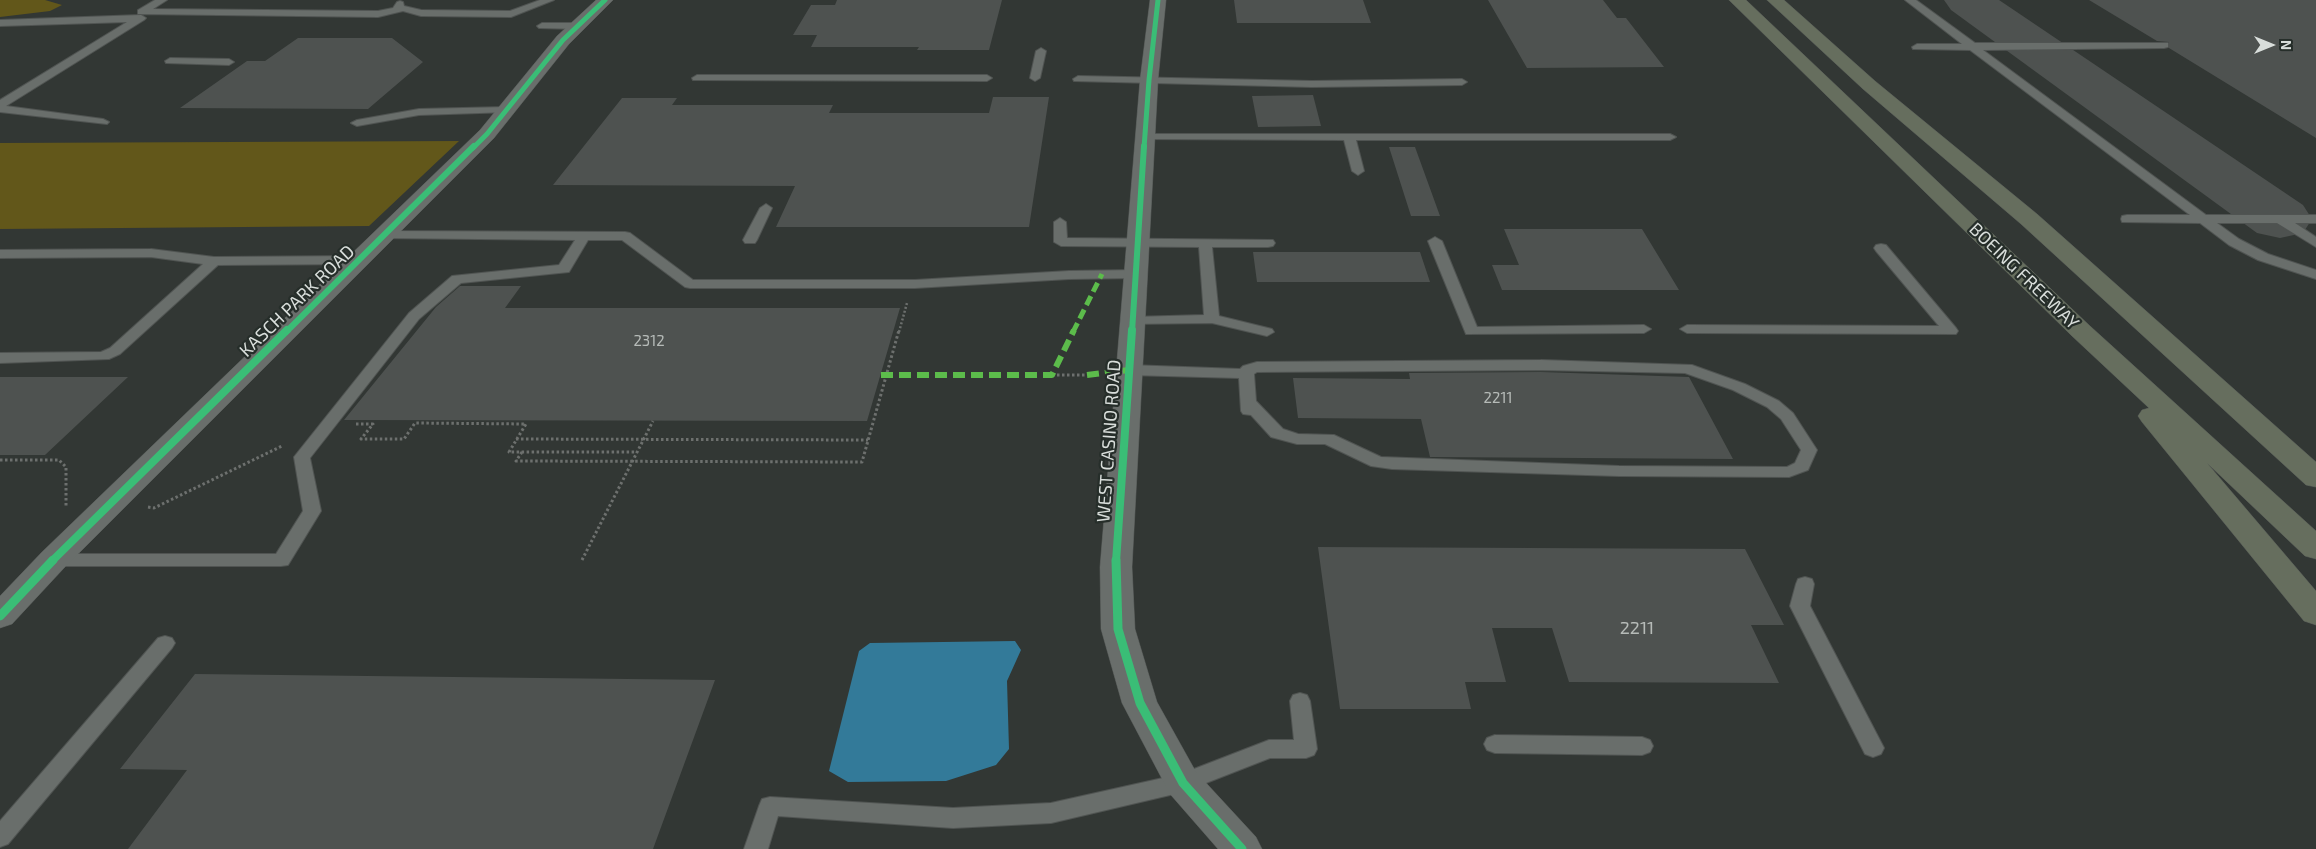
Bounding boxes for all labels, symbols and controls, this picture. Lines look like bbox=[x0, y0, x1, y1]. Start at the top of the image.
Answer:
north arrow bbox=[2246, 20, 2296, 70]
text: N bbox=[2278, 40, 2295, 50]
street label: BOEING FREEWAY bbox=[1965, 218, 2083, 334]
street label: KASCH PARK ROAD bbox=[235, 241, 359, 361]
house number: 2312 bbox=[633, 332, 665, 350]
street label: WEST CASINO ROAD bbox=[1093, 359, 1125, 523]
house number: 2211 bbox=[1484, 389, 1512, 407]
house number: 2211 bbox=[1620, 617, 1654, 639]

